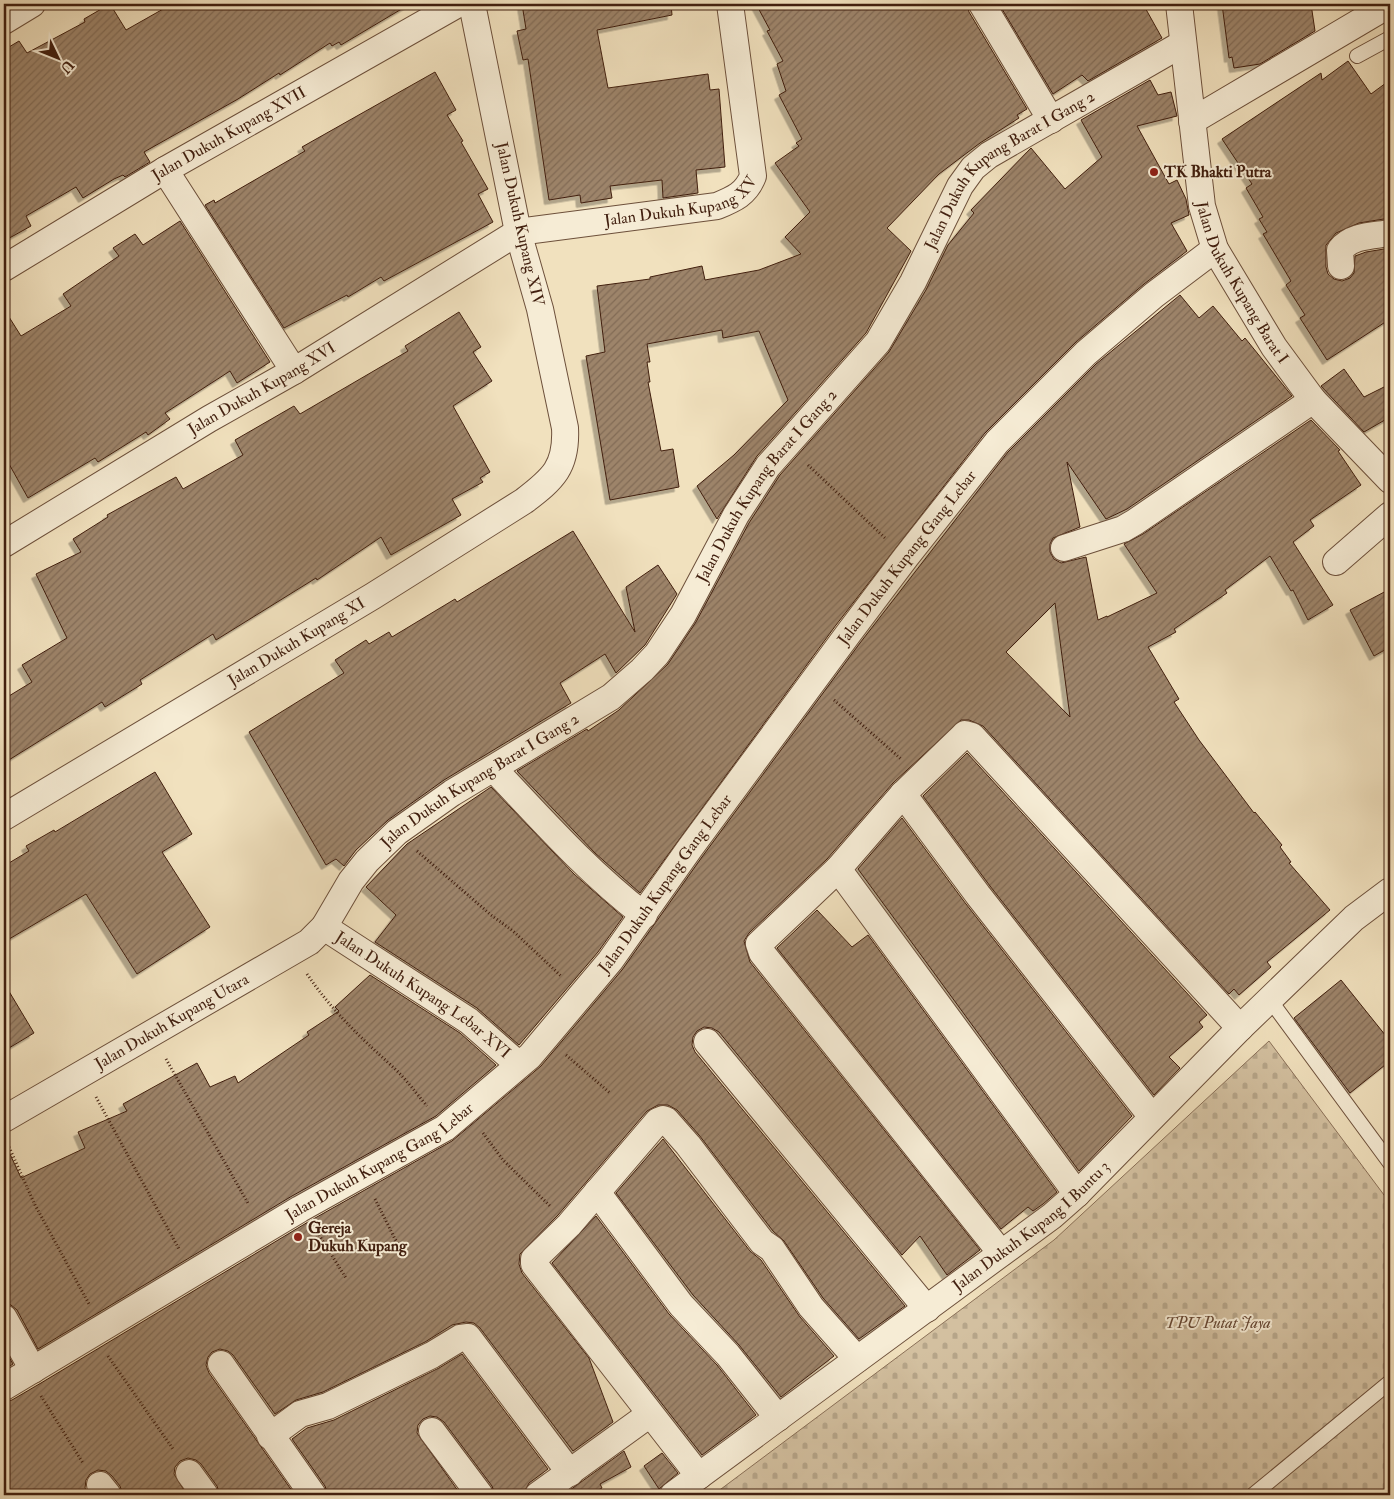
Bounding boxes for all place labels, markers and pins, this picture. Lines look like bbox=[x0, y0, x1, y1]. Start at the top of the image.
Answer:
place label: TK Bhakti Putra bbox=[1163, 162, 1272, 182]
marker: TK Bhakti Putra bbox=[1148, 166, 1160, 178]
place label: Gereja Dukuh Kupang bbox=[308, 1218, 408, 1257]
marker: Gereja Dukuh Kupang bbox=[292, 1231, 304, 1243]

